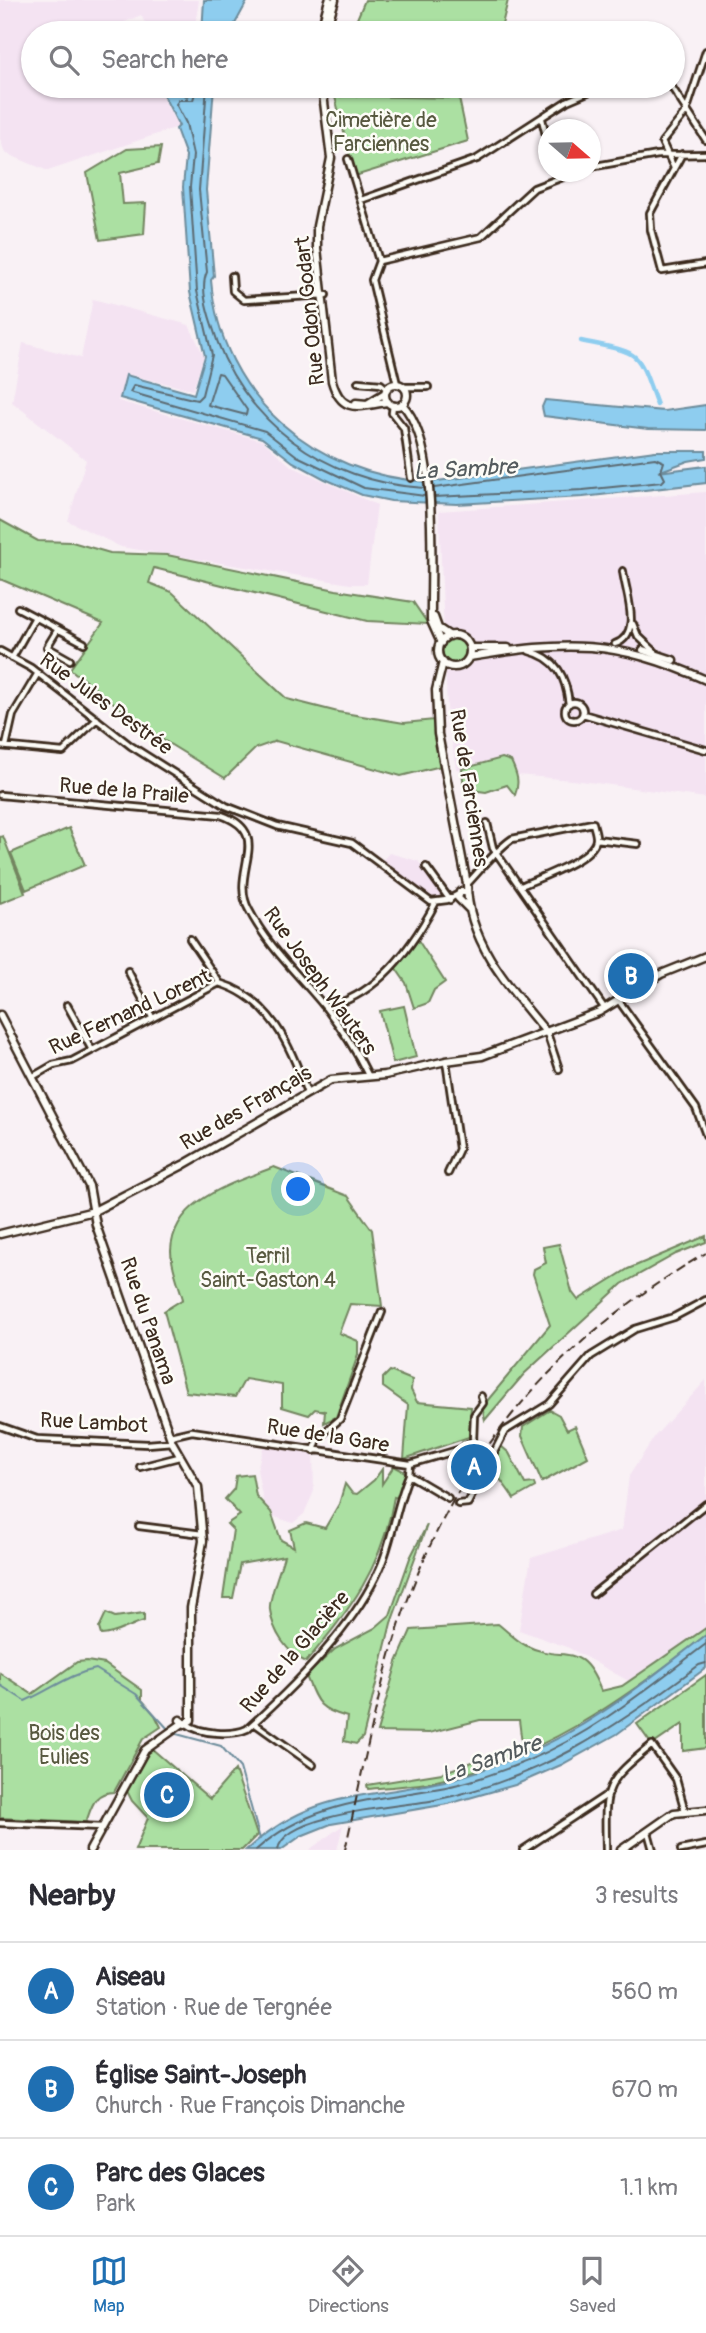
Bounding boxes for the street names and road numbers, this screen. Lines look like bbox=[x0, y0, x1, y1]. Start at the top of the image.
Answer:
street label: Rue Odon Godart bbox=[289, 235, 331, 387]
street label: Rue Jules Destrée bbox=[34, 647, 178, 762]
street label: Rue de Farciennes bbox=[443, 707, 495, 869]
street label: Rue de la Praile bbox=[58, 772, 191, 810]
street label: Rue Joseph Wauters bbox=[257, 902, 383, 1061]
street label: Rue Fernand Lorent bbox=[45, 962, 216, 1061]
street label: Rue des Français bbox=[175, 1059, 317, 1157]
street label: Rue du Panama bbox=[114, 1254, 182, 1388]
street label: Rue Lambot bbox=[39, 1407, 149, 1439]
street label: Rue de la Gare bbox=[265, 1413, 392, 1459]
street label: Rue de la Glacière bbox=[234, 1585, 356, 1719]

